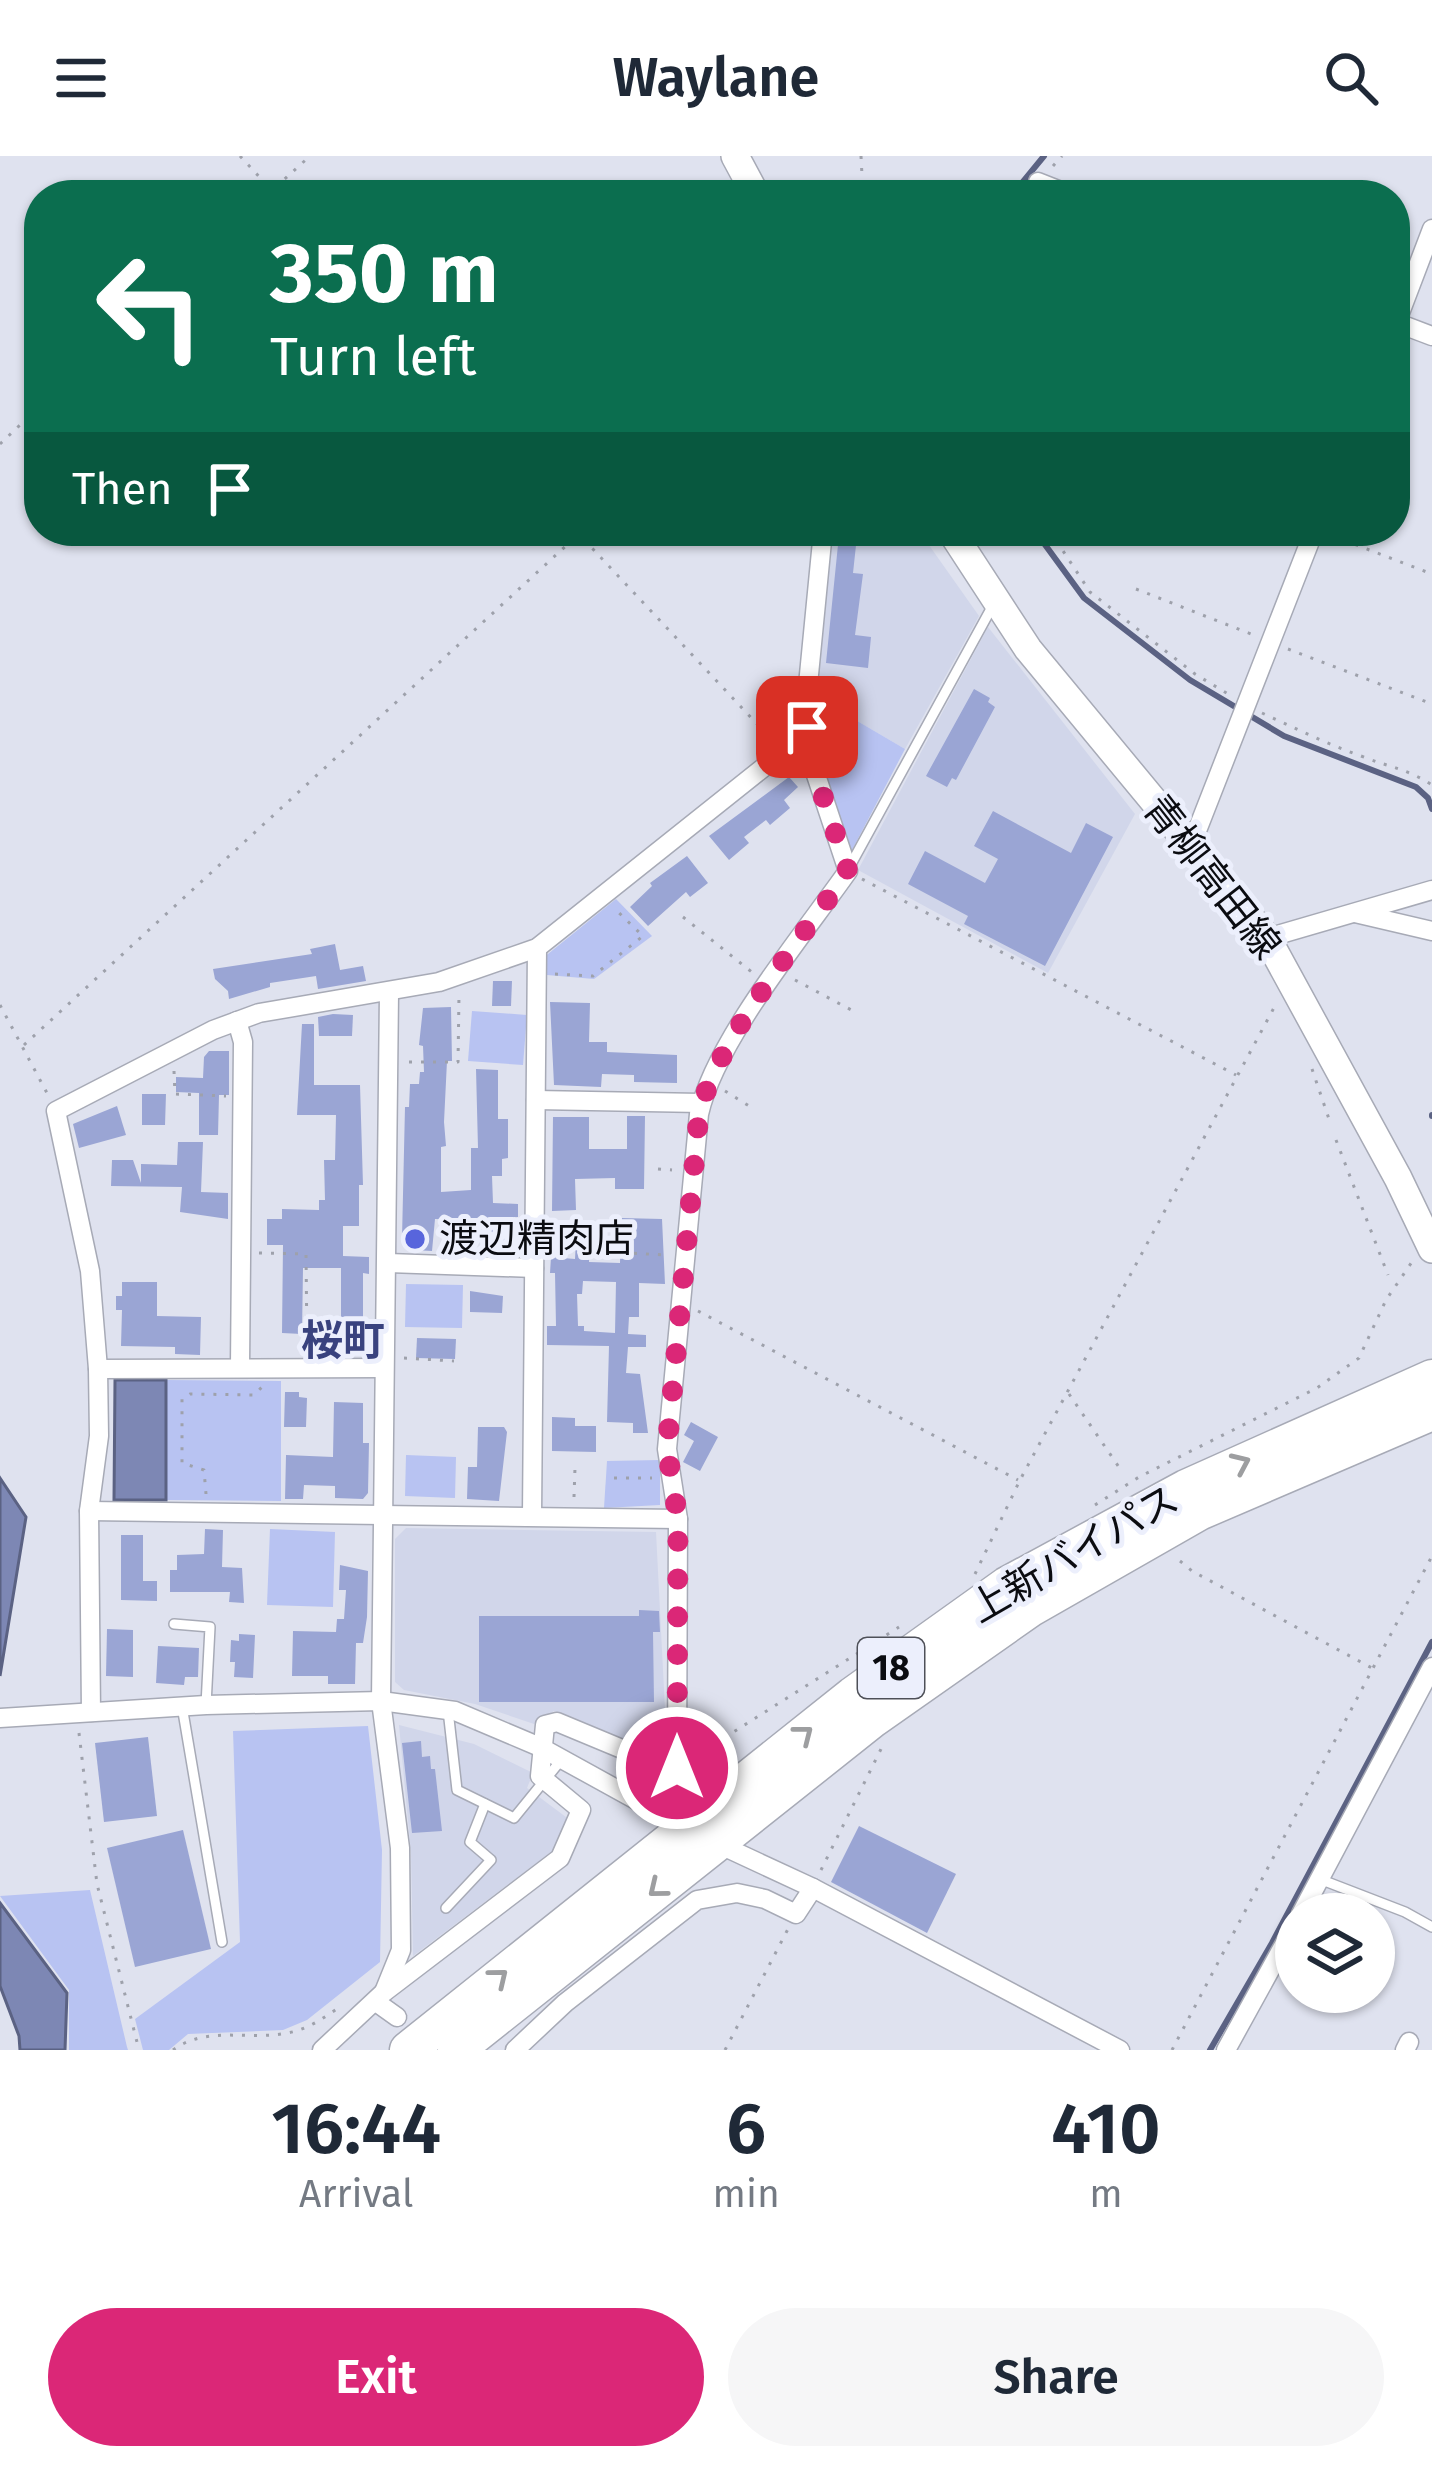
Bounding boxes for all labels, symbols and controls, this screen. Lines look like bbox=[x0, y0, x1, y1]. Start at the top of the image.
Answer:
icon: menu bbox=[48, 45, 114, 111]
icon: search bbox=[1318, 45, 1384, 111]
text: Waylane bbox=[613, 46, 819, 110]
text: 350 m bbox=[270, 223, 499, 324]
icon: left bbox=[72, 228, 228, 384]
text: Turn left bbox=[270, 325, 477, 389]
icon: arrive bbox=[197, 456, 263, 522]
text: Then bbox=[72, 462, 173, 516]
pin bbox=[756, 676, 858, 778]
icon: arrive bbox=[774, 694, 840, 760]
street label: 青柳高田線 bbox=[1134, 786, 1290, 968]
place label: 渡辺精肉店 bbox=[439, 1216, 634, 1262]
marker: 渡辺精肉店 bbox=[402, 1226, 428, 1252]
district label: 桜町 bbox=[301, 1316, 385, 1366]
one-way arrow bbox=[1229, 1453, 1251, 1477]
street label: 上新バイパス bbox=[962, 1476, 1186, 1632]
road number: 18 bbox=[858, 1638, 924, 1698]
position arrow bbox=[614, 1705, 740, 1831]
one-way arrow bbox=[791, 1727, 813, 1748]
one-way arrow bbox=[648, 1875, 670, 1896]
map controls bbox=[1275, 1893, 1395, 2013]
button: layers bbox=[1275, 1893, 1395, 2013]
one-way arrow bbox=[485, 1970, 507, 1991]
text: 16:44 bbox=[271, 2086, 441, 2172]
text: 6 bbox=[726, 2086, 766, 2172]
text: 410 bbox=[1051, 2086, 1161, 2172]
text: Arrival bbox=[299, 2171, 413, 2217]
text: min bbox=[712, 2171, 780, 2217]
text: m bbox=[1089, 2171, 1123, 2217]
button: Exit bbox=[48, 2308, 704, 2446]
button: Share bbox=[728, 2308, 1384, 2446]

